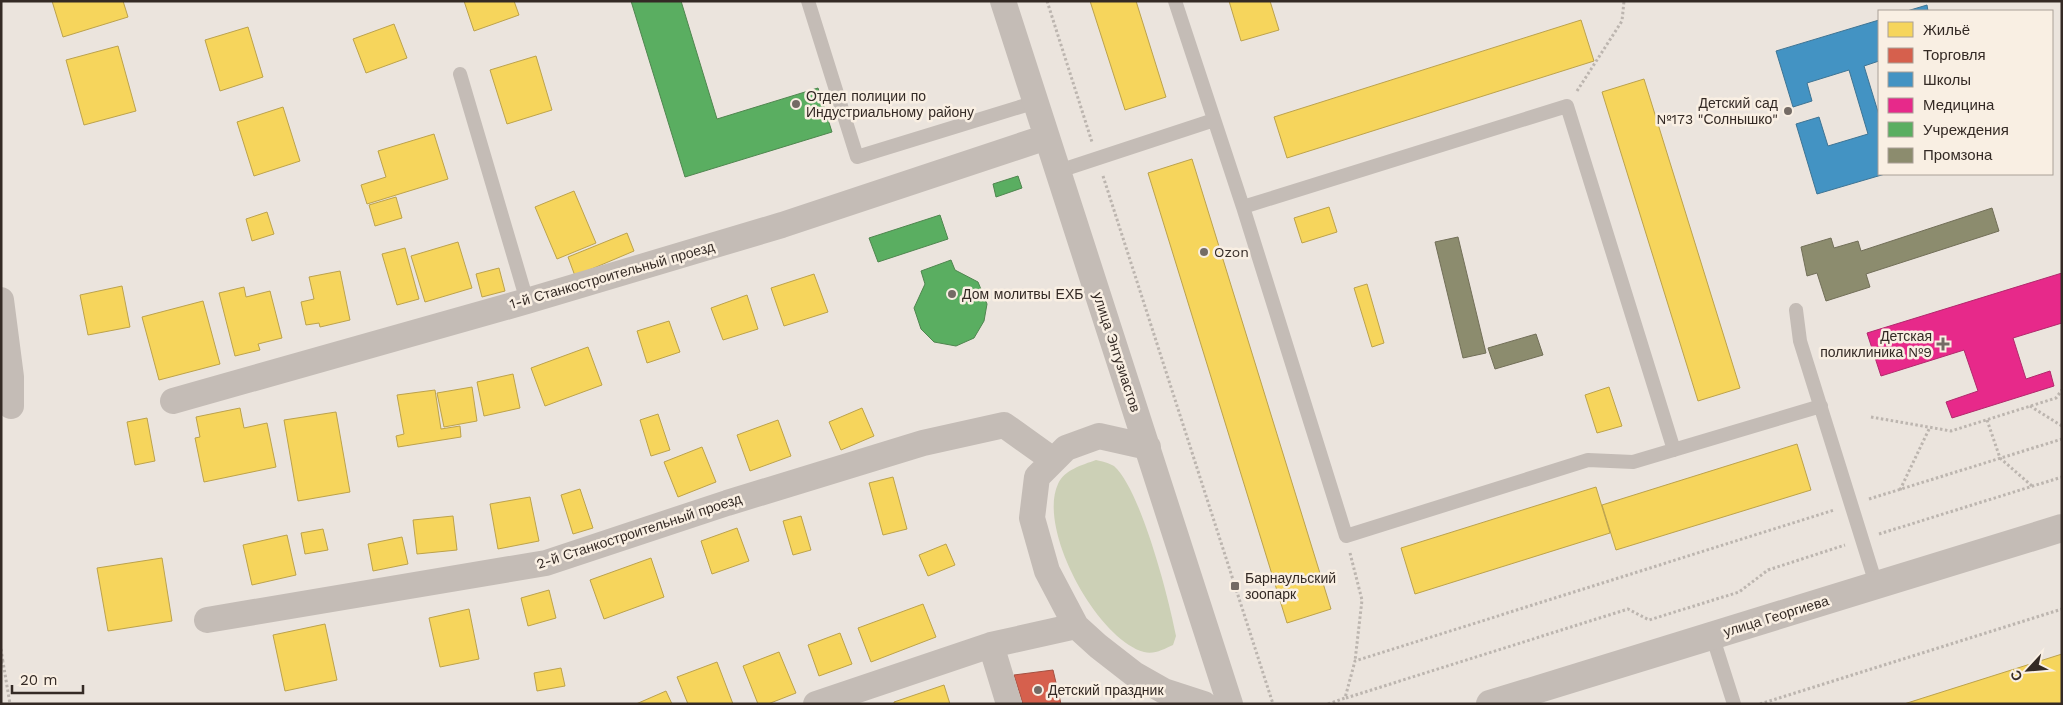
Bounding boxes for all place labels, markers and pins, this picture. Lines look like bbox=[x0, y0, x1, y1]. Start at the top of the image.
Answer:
place label: Отдел полиции по Индустриальному району bbox=[806, 88, 974, 120]
place label: Детский сад №173 "Солнышко" bbox=[1656, 95, 1778, 127]
marker: Отдел полиции по Индустриальному району bbox=[790, 98, 802, 110]
marker: Детский сад №173 "Солнышко" bbox=[1782, 105, 1794, 117]
place label: Ozon bbox=[1214, 244, 1249, 260]
marker: Ozon bbox=[1198, 246, 1210, 258]
place label: Дом молитвы ЕХБ bbox=[962, 286, 1083, 302]
marker: Дом молитвы ЕХБ bbox=[946, 288, 958, 300]
place label: Детская поликлиника №9 bbox=[1820, 328, 1932, 360]
marker: Детская поликлиника №9 bbox=[1936, 337, 1950, 351]
place label: Барнаульский зоопарк bbox=[1245, 570, 1336, 602]
marker: Барнаульский зоопарк bbox=[1229, 580, 1241, 592]
place label: Детский праздник bbox=[1048, 682, 1164, 698]
marker: Детский праздник bbox=[1032, 684, 1044, 696]

